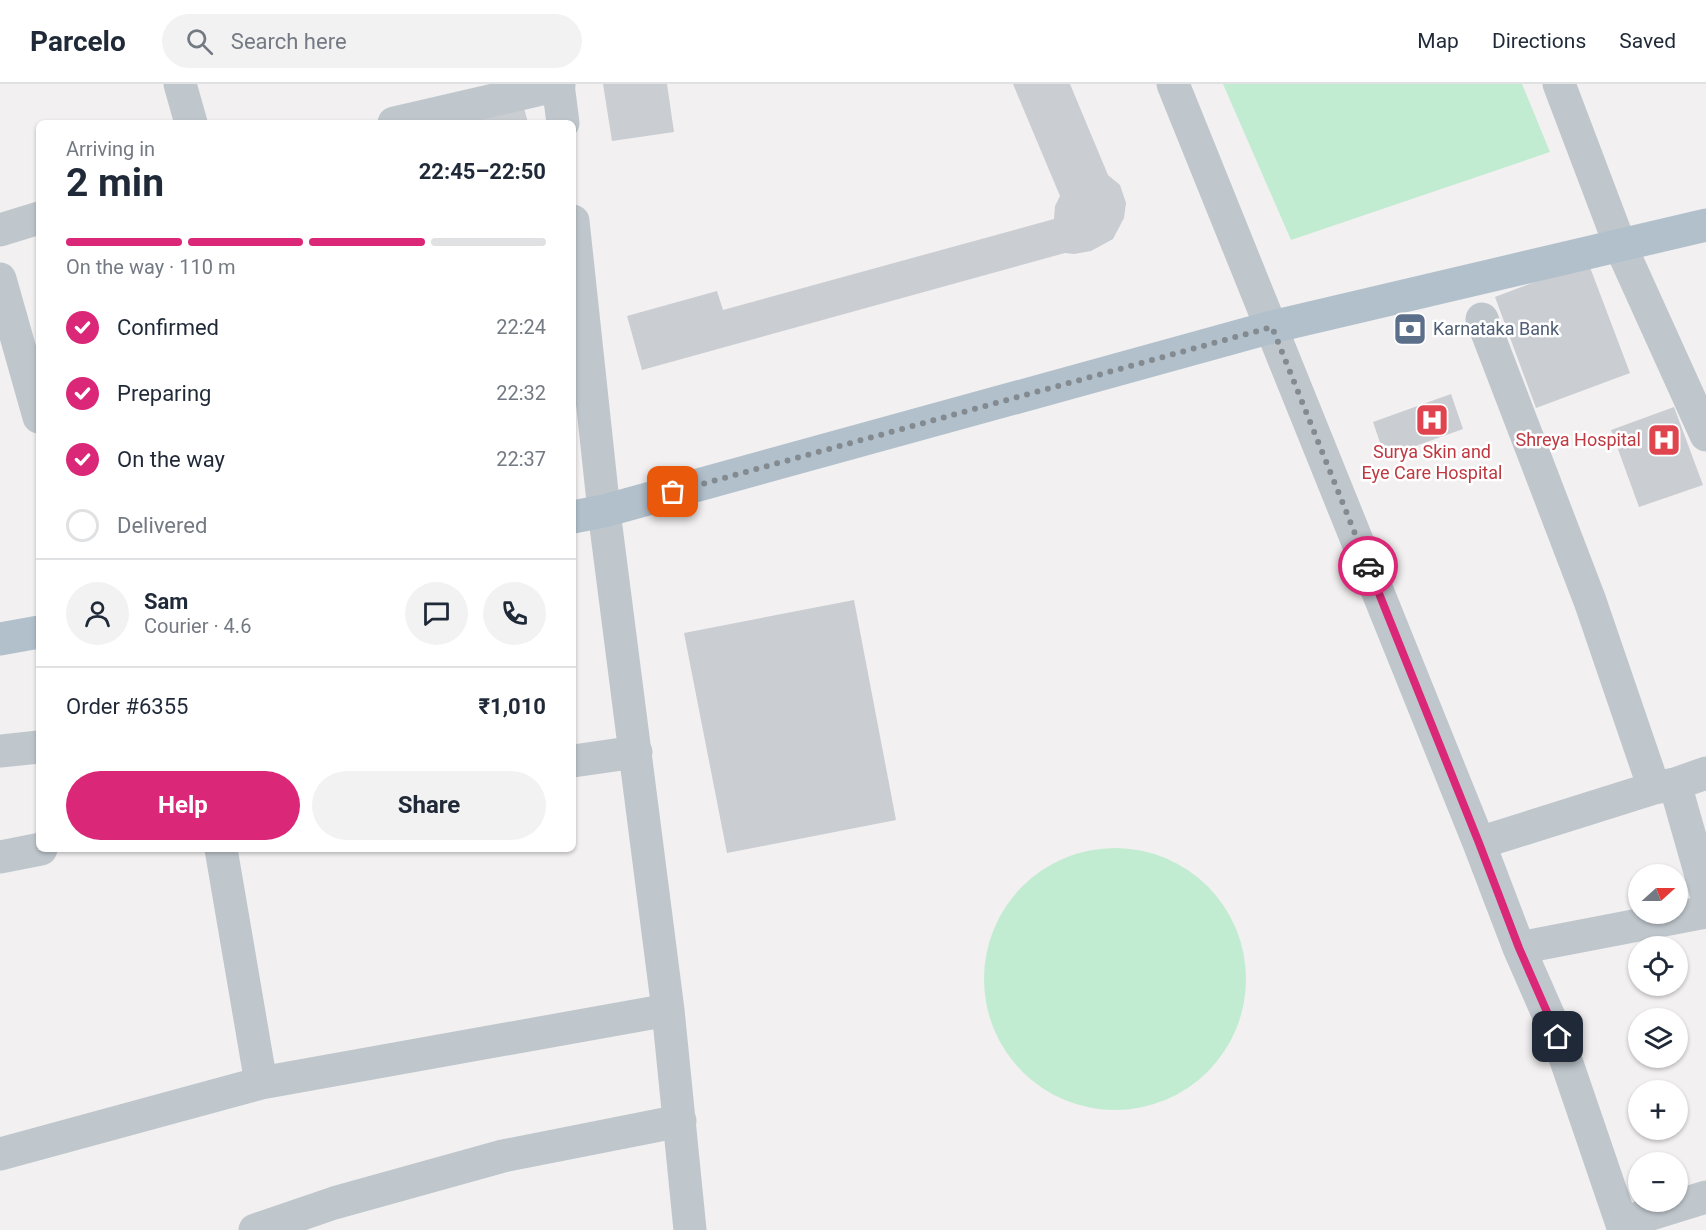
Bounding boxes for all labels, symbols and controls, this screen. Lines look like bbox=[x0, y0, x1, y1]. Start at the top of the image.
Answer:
search box bbox=[162, 14, 582, 68]
text: Parcelo bbox=[30, 25, 126, 58]
icon: search bbox=[183, 25, 216, 58]
text: Search here bbox=[231, 29, 347, 54]
text: Map bbox=[1417, 29, 1459, 53]
text: Directions bbox=[1492, 29, 1586, 53]
text: Saved bbox=[1619, 29, 1676, 53]
text: Arriving in bbox=[66, 137, 155, 161]
text: 22:45–22:50 bbox=[419, 159, 546, 184]
text: 2 min bbox=[66, 160, 164, 206]
text: On the way · 110 m bbox=[66, 255, 235, 279]
icon: check bbox=[66, 311, 99, 344]
bank icon: Karnataka Bank bbox=[1392, 311, 1428, 347]
text: Confirmed bbox=[117, 315, 219, 340]
text: 22:24 bbox=[496, 315, 546, 339]
place label: Karnataka Bank bbox=[1433, 318, 1560, 339]
icon: check bbox=[66, 377, 99, 410]
text: Preparing bbox=[117, 381, 211, 406]
text: 22:32 bbox=[496, 381, 546, 405]
hospital icon: Surya Skin and Eye Care Hospital bbox=[1414, 402, 1450, 438]
hospital icon: Shreya Hospital bbox=[1646, 422, 1682, 458]
place label: Shreya Hospital bbox=[1515, 429, 1641, 450]
place label: Surya Skin and Eye Care Hospital bbox=[1362, 441, 1502, 483]
icon: check bbox=[66, 443, 99, 476]
text: On the way bbox=[117, 447, 225, 472]
text: 22:37 bbox=[496, 447, 546, 471]
pin bbox=[647, 466, 698, 517]
icon: bag bbox=[656, 475, 689, 508]
text: Delivered bbox=[117, 513, 207, 538]
courier bbox=[1338, 536, 1398, 596]
icon: car bbox=[1352, 550, 1385, 583]
button: person bbox=[66, 582, 129, 645]
button: chat bbox=[405, 582, 468, 645]
button: phone bbox=[483, 582, 546, 645]
text: Sam bbox=[144, 589, 188, 614]
text: Courier · 4.6 bbox=[144, 614, 251, 638]
text: Order #6355 bbox=[66, 694, 188, 719]
text: ₹1,010 bbox=[479, 694, 546, 719]
button: Help bbox=[66, 771, 300, 840]
button: Share bbox=[312, 771, 546, 840]
north arrow bbox=[1628, 864, 1688, 924]
map controls bbox=[1628, 864, 1688, 1212]
button: locate bbox=[1628, 936, 1688, 996]
button: layers bbox=[1628, 1008, 1688, 1068]
pin bbox=[1532, 1011, 1583, 1062]
icon: home bbox=[1541, 1020, 1574, 1053]
button: + bbox=[1628, 1080, 1688, 1140]
button: − bbox=[1628, 1152, 1688, 1212]

